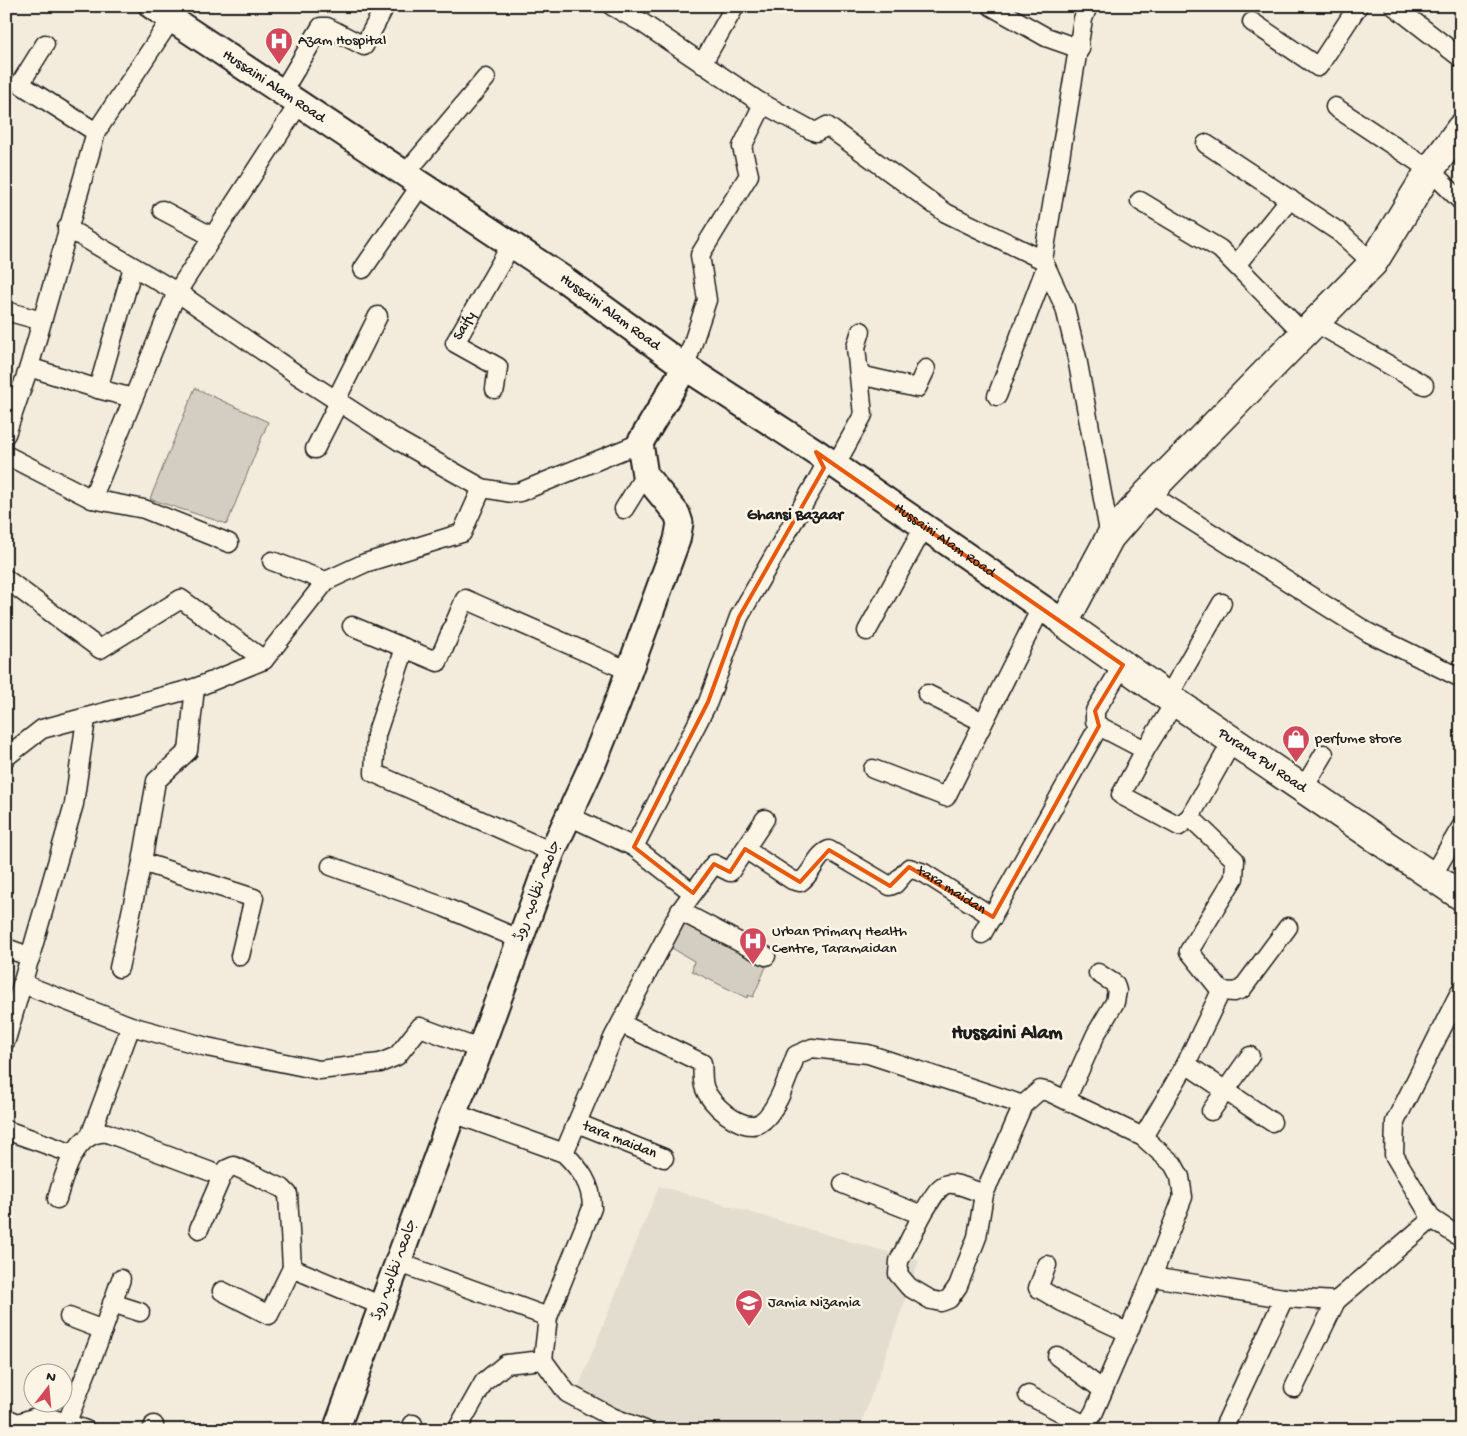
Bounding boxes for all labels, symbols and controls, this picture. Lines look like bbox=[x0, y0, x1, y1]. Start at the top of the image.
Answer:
hospital icon: Azam Hospital bbox=[264, 26, 294, 65]
place label: Azam Hospital bbox=[298, 32, 386, 50]
street label: Hussaini Alam Road bbox=[219, 46, 330, 128]
street label: Hussaini Alam Road bbox=[556, 270, 665, 356]
street label: Saify bbox=[449, 308, 480, 344]
street label: Hussaini Alam Road bbox=[890, 499, 1000, 583]
district label: Ghansi Bazaar bbox=[747, 507, 845, 526]
street label: Purana Pul Road bbox=[1214, 724, 1311, 798]
shop icon: perfume store bbox=[1281, 724, 1311, 763]
place label: perfume store bbox=[1314, 730, 1402, 748]
street label: جامعہ نظامیہ روڈ bbox=[510, 838, 566, 944]
street label: tara maidan bbox=[914, 862, 989, 919]
place label: Urban Primary Health Centre, Taramaidan bbox=[772, 923, 907, 958]
hospital icon: Urban Primary Health Centre, Taramaidan bbox=[738, 926, 768, 965]
district label: Hussaini Alam bbox=[951, 1023, 1063, 1046]
street label: tara maidan bbox=[579, 1117, 659, 1163]
street label: جامعہ نظامیہ روڈ bbox=[368, 1217, 422, 1323]
school or university icon: Jamia Nizamia bbox=[734, 1288, 764, 1327]
place label: Jamia Nizamia bbox=[768, 1294, 861, 1312]
north arrow bbox=[22, 1364, 72, 1414]
text: N bbox=[44, 1368, 58, 1387]

